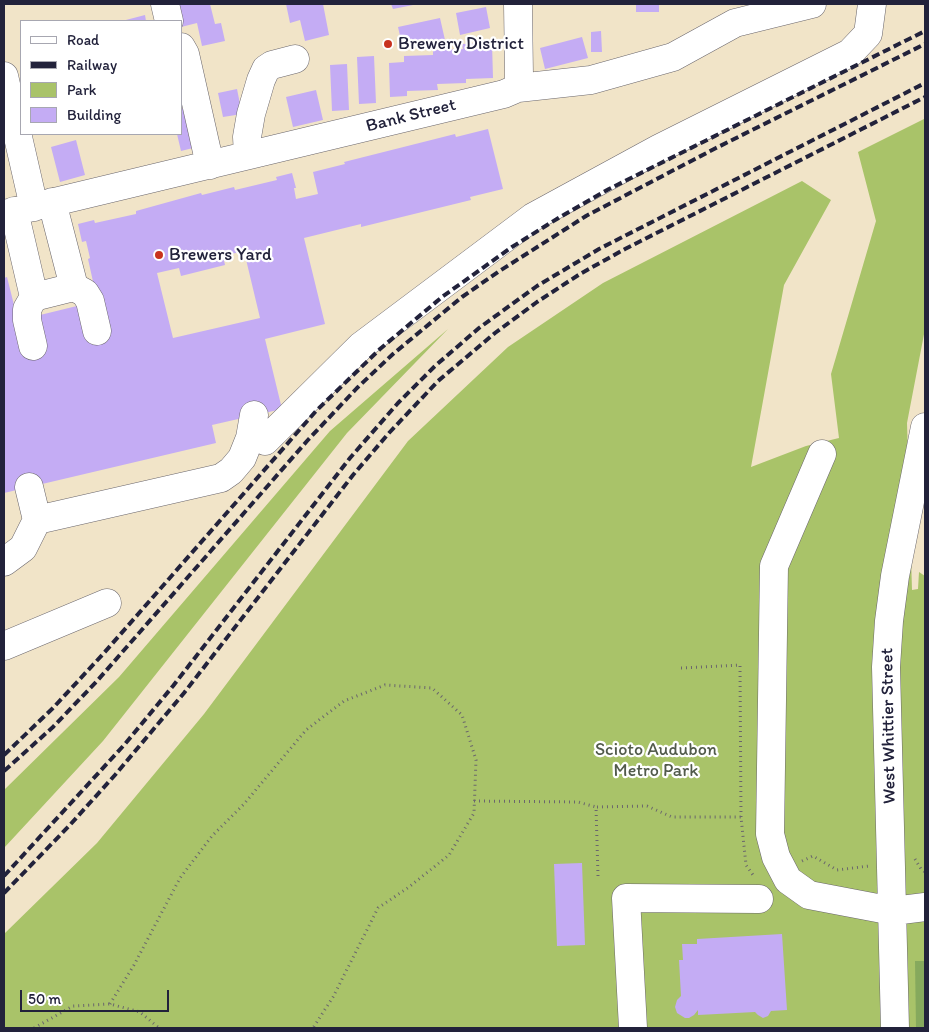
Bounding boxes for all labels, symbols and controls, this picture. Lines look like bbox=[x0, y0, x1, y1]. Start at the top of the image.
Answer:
legend bbox=[20, 20, 182, 135]
text: Road bbox=[67, 31, 99, 49]
place label: Brewery District bbox=[398, 33, 524, 55]
marker: Brewery District bbox=[382, 38, 394, 50]
text: Railway bbox=[67, 56, 117, 74]
text: Park bbox=[67, 81, 97, 99]
street label: Bank Street bbox=[364, 94, 458, 138]
text: Building bbox=[67, 106, 121, 124]
place label: Brewers Yard bbox=[169, 244, 272, 266]
marker: Brewers Yard bbox=[153, 249, 165, 261]
street label: West Whittier Street bbox=[877, 648, 901, 804]
park label: Scioto Audubon Metro Park bbox=[595, 739, 717, 782]
scale bar bbox=[22, 980, 171, 1012]
text: 50 m bbox=[28, 990, 61, 1008]

